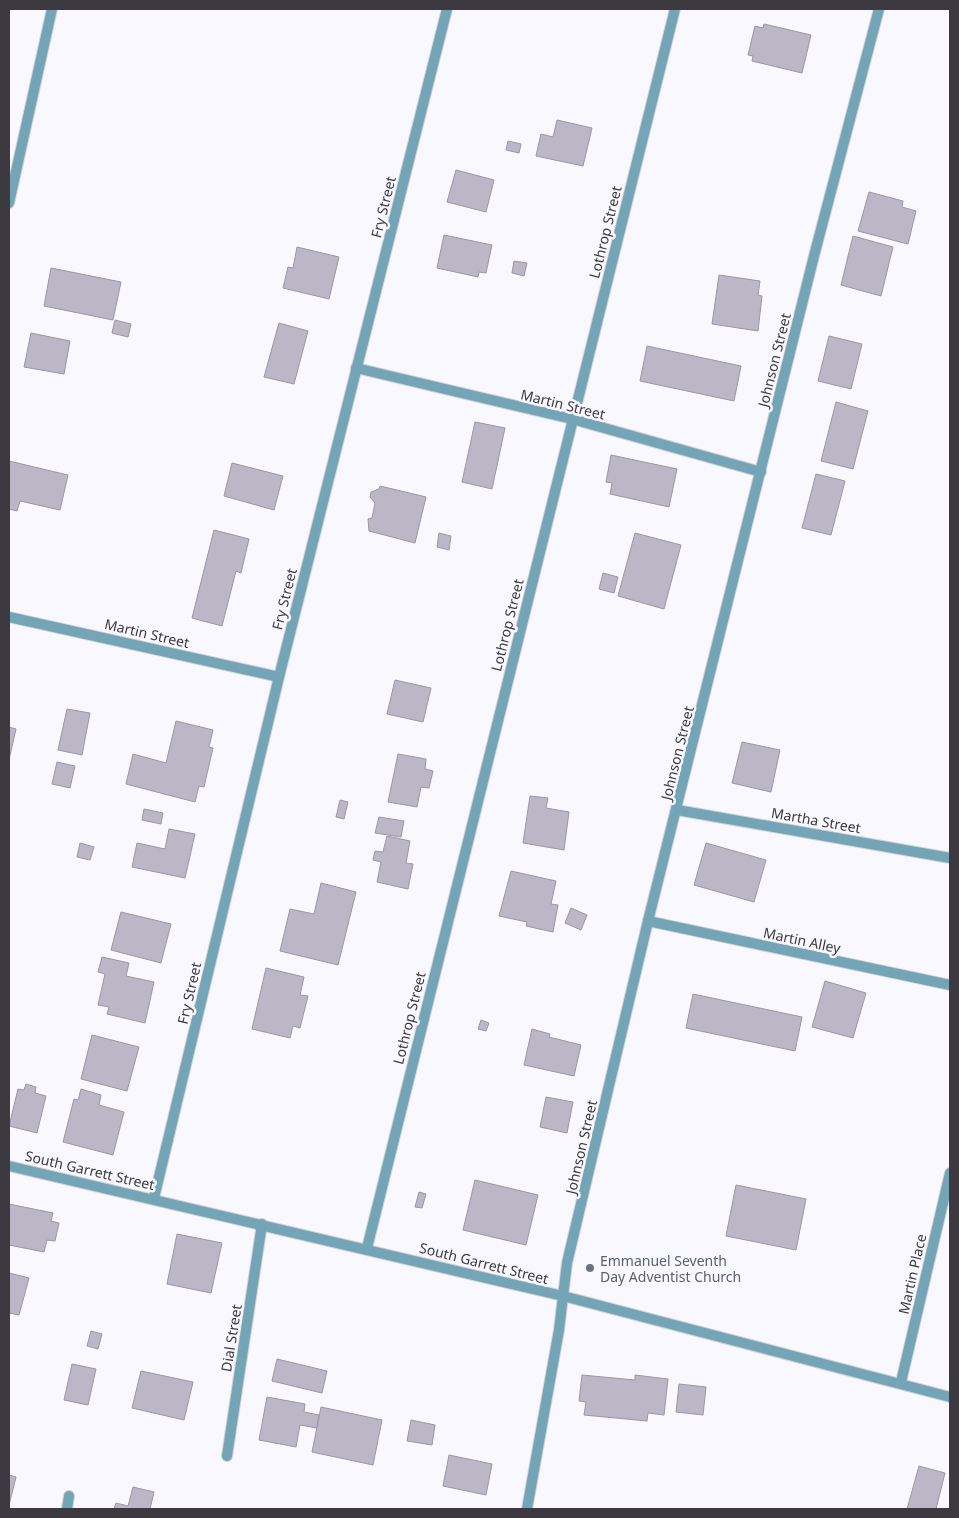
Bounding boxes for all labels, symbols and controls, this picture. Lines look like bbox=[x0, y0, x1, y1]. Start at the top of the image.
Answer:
street label: Fry Street bbox=[366, 174, 400, 240]
street label: Lothrop Street bbox=[584, 184, 626, 280]
street label: Johnson Street bbox=[753, 311, 795, 411]
street label: Martin Street bbox=[519, 384, 607, 424]
street label: Fry Street bbox=[267, 566, 301, 632]
street label: Lothrop Street bbox=[486, 577, 528, 673]
street label: Martin Street bbox=[103, 614, 191, 652]
street label: Johnson Street bbox=[656, 704, 698, 804]
street label: Martha Street bbox=[770, 803, 862, 837]
street label: Martin Alley bbox=[762, 923, 843, 958]
street label: Fry Street bbox=[173, 960, 205, 1026]
street label: Lothrop Street bbox=[388, 970, 430, 1066]
street label: Johnson Street bbox=[560, 1098, 601, 1198]
street label: South Garrett Street bbox=[23, 1146, 157, 1194]
street label: Martin Place bbox=[894, 1232, 930, 1316]
street label: South Garrett Street bbox=[418, 1238, 550, 1288]
place label: Emmanuel Seventh Day Adventist Church bbox=[600, 1251, 741, 1286]
marker: Emmanuel Seventh Day Adventist Church bbox=[584, 1262, 596, 1274]
street label: Dial Street bbox=[216, 1303, 246, 1373]

